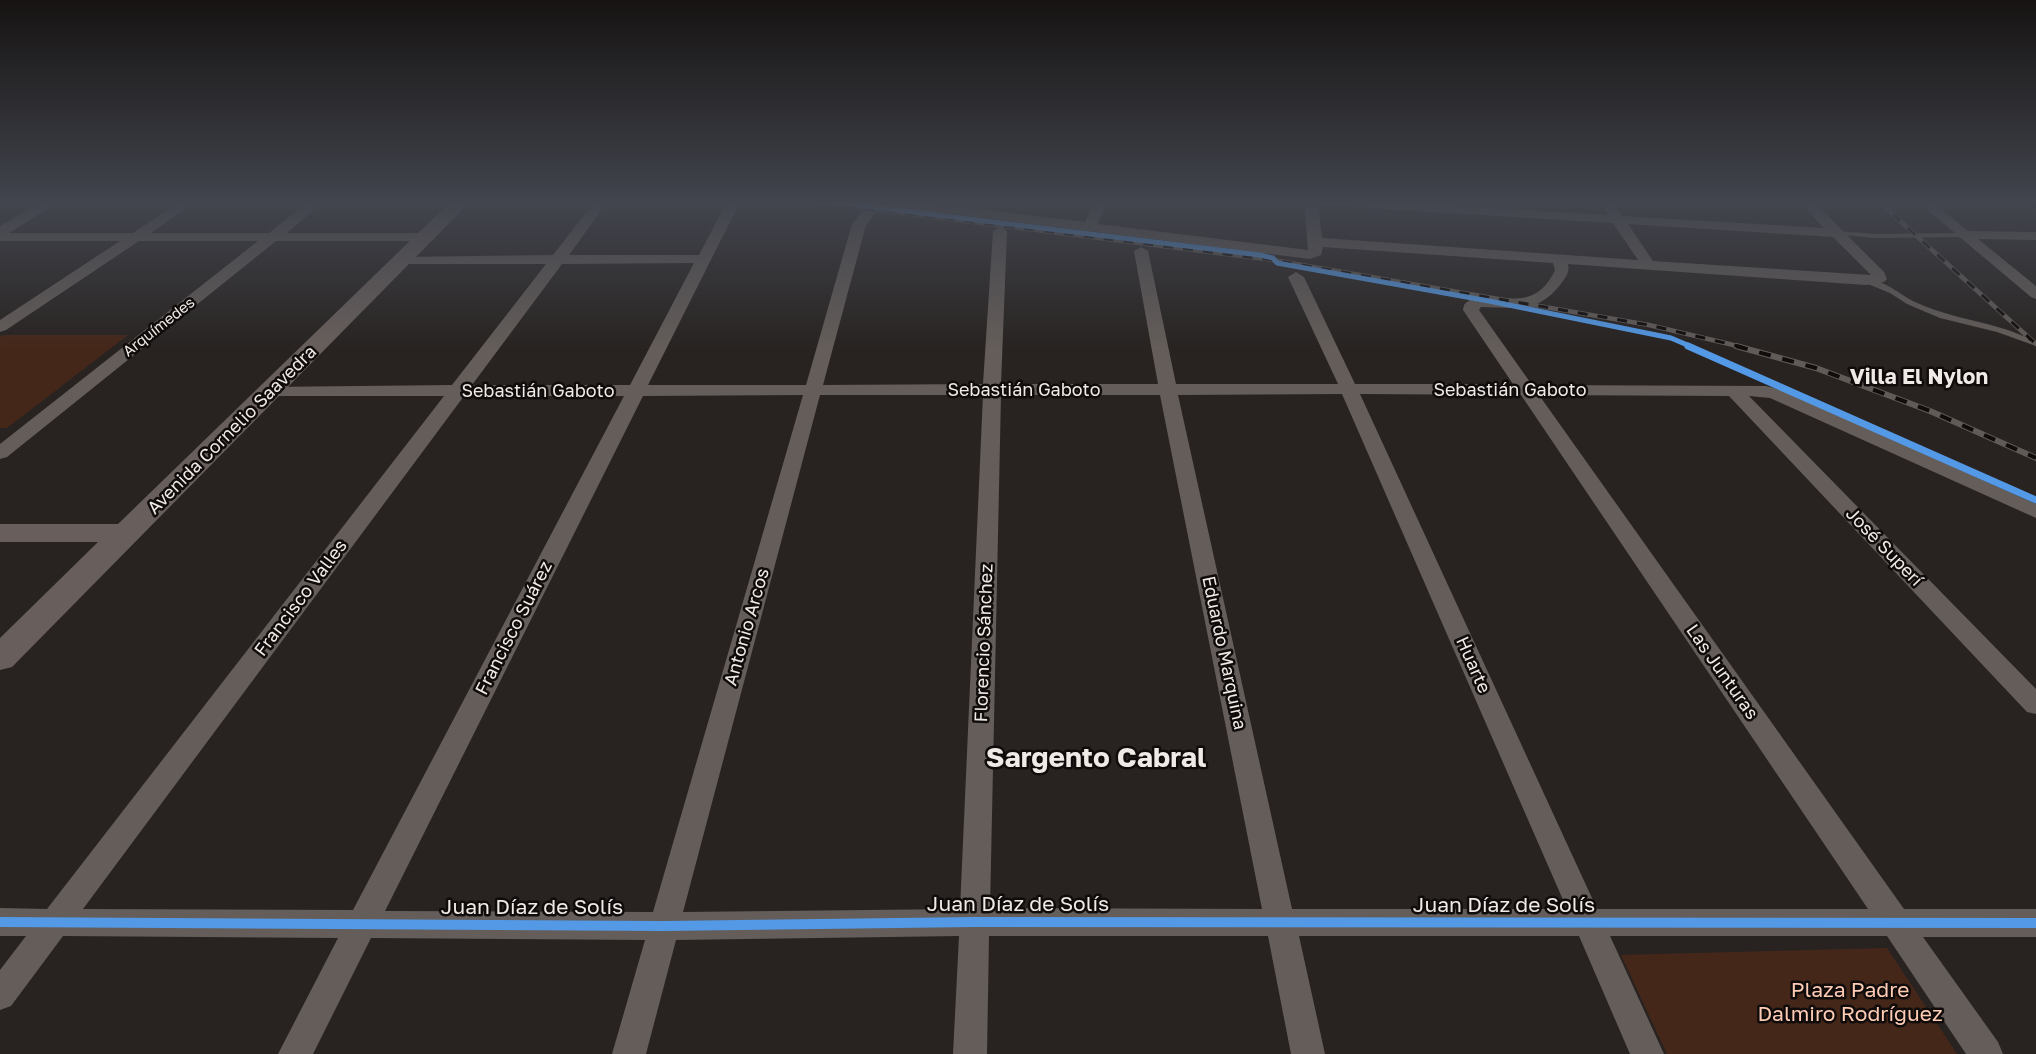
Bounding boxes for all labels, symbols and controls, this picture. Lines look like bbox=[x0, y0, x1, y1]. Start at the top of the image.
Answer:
street label: Arquímedes bbox=[120, 293, 198, 361]
street label: Avenida Cornelio Saavedra bbox=[143, 341, 321, 519]
district label: Villa El Nylon bbox=[1850, 364, 1988, 390]
street label: Sebastián Gaboto bbox=[947, 379, 1101, 401]
street label: Sebastián Gaboto bbox=[1433, 379, 1587, 401]
street label: Sebastián Gaboto bbox=[461, 380, 615, 402]
street label: José Superí bbox=[1841, 503, 1927, 591]
street label: Francisco Valles bbox=[250, 535, 352, 661]
street label: Francisco Suárez bbox=[471, 558, 557, 698]
street label: Florencio Sánchez bbox=[970, 563, 998, 723]
street label: Antonio Arcos bbox=[720, 566, 774, 688]
street label: Eduardo Marquina bbox=[1197, 574, 1251, 732]
street label: Las Junturas bbox=[1681, 620, 1763, 724]
street label: Huarte bbox=[1451, 633, 1495, 697]
district label: Sargento Cabral bbox=[986, 741, 1206, 775]
street label: Juan Díaz de Solís bbox=[927, 891, 1109, 917]
street label: Juan Díaz de Solís bbox=[1413, 892, 1595, 918]
street label: Juan Díaz de Solís bbox=[441, 894, 623, 920]
park label: Plaza Padre Dalmiro Rodríguez bbox=[1757, 977, 1943, 1027]

